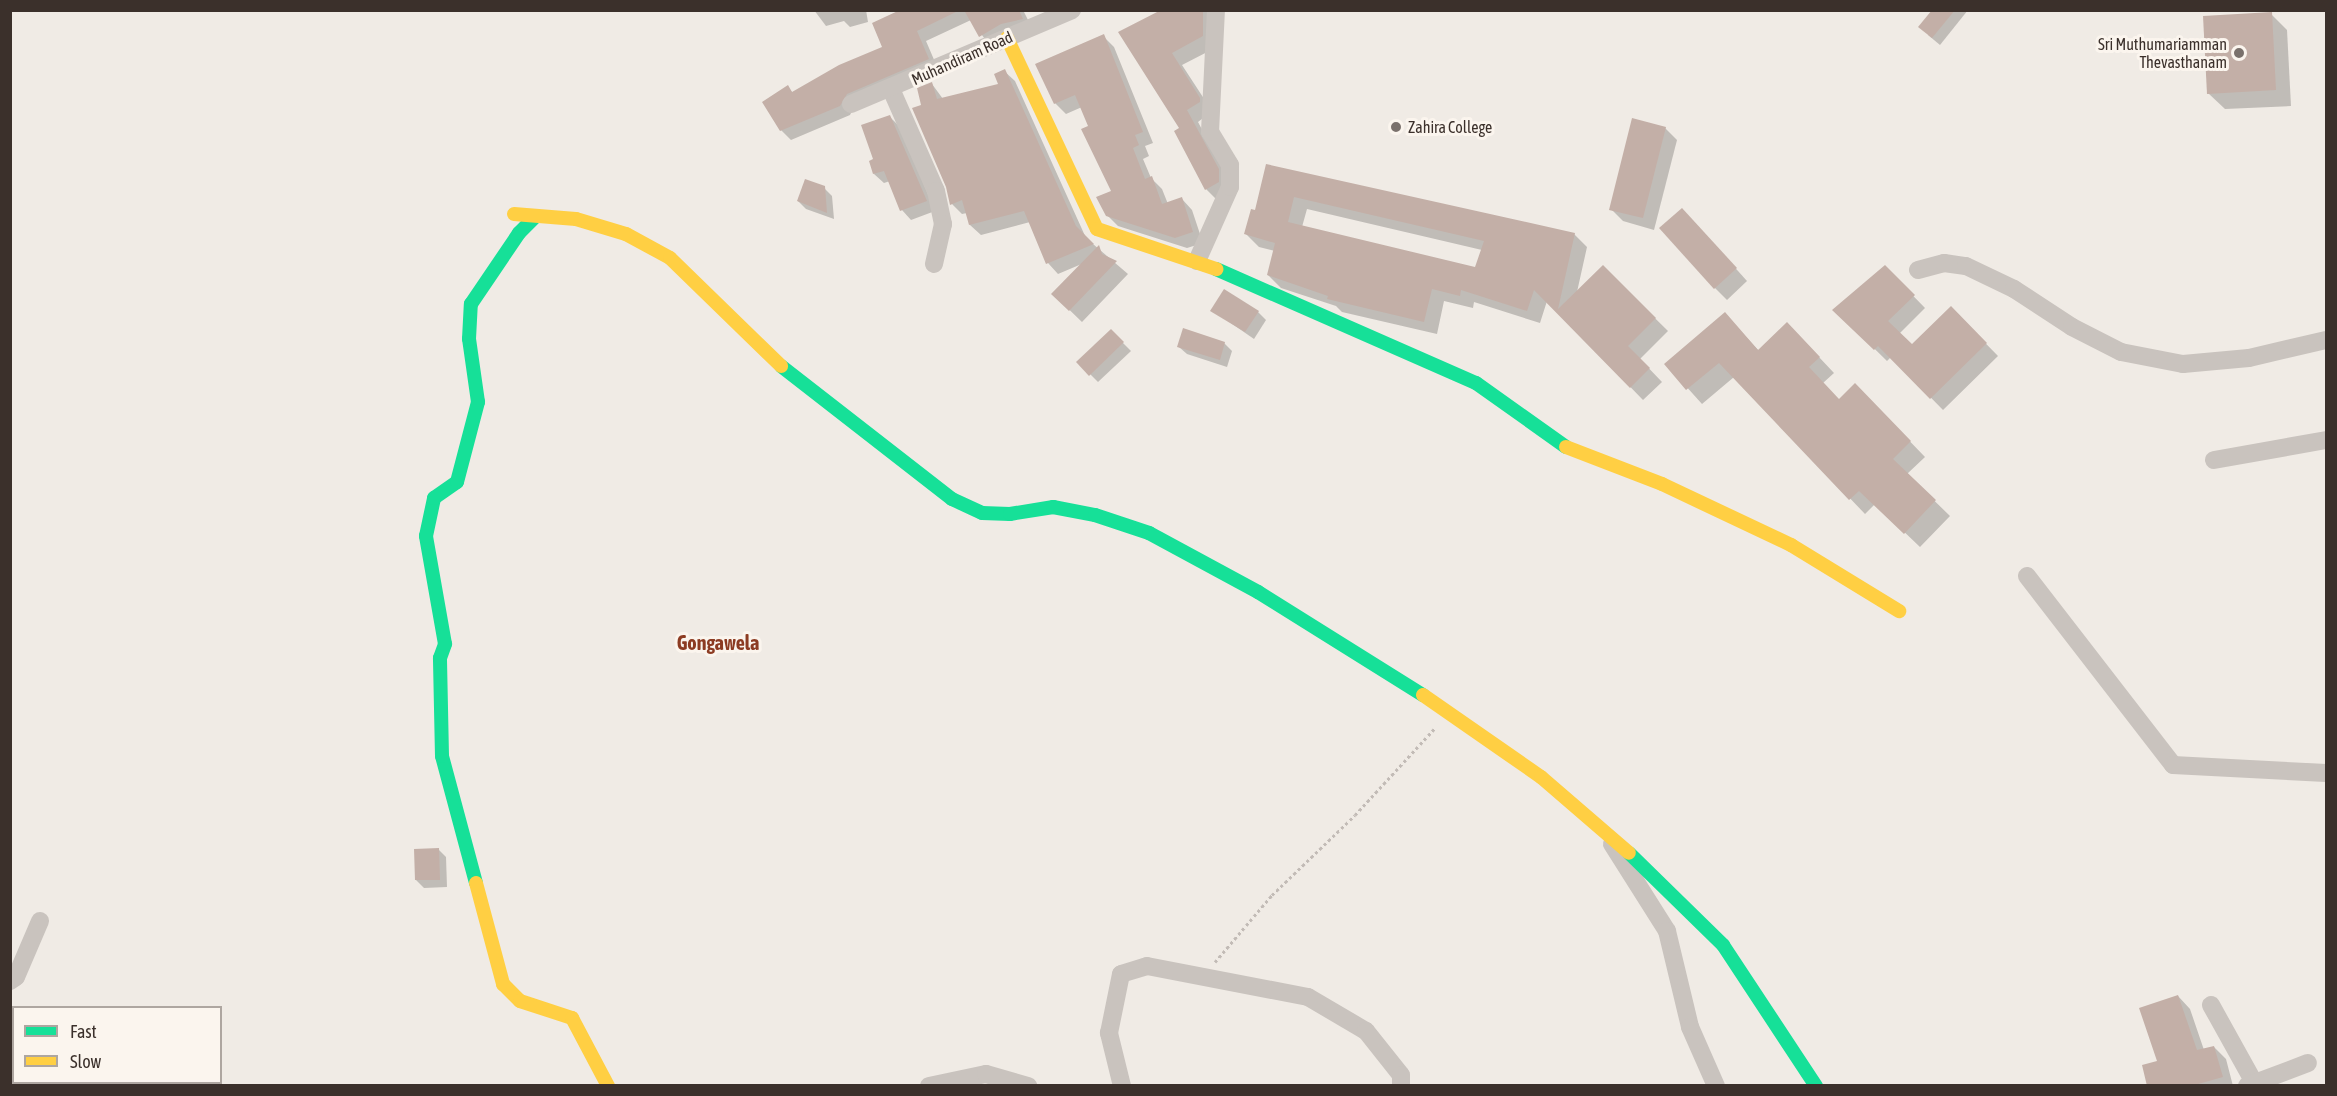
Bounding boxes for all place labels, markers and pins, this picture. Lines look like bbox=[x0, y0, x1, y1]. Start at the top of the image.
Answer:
place label: Sri Muthumariamman Thevasthanam bbox=[2098, 34, 2227, 72]
marker: Sri Muthumariamman Thevasthanam bbox=[2232, 46, 2246, 60]
place label: Zahira College bbox=[1408, 117, 1492, 137]
marker: Zahira College bbox=[1389, 120, 1403, 134]

